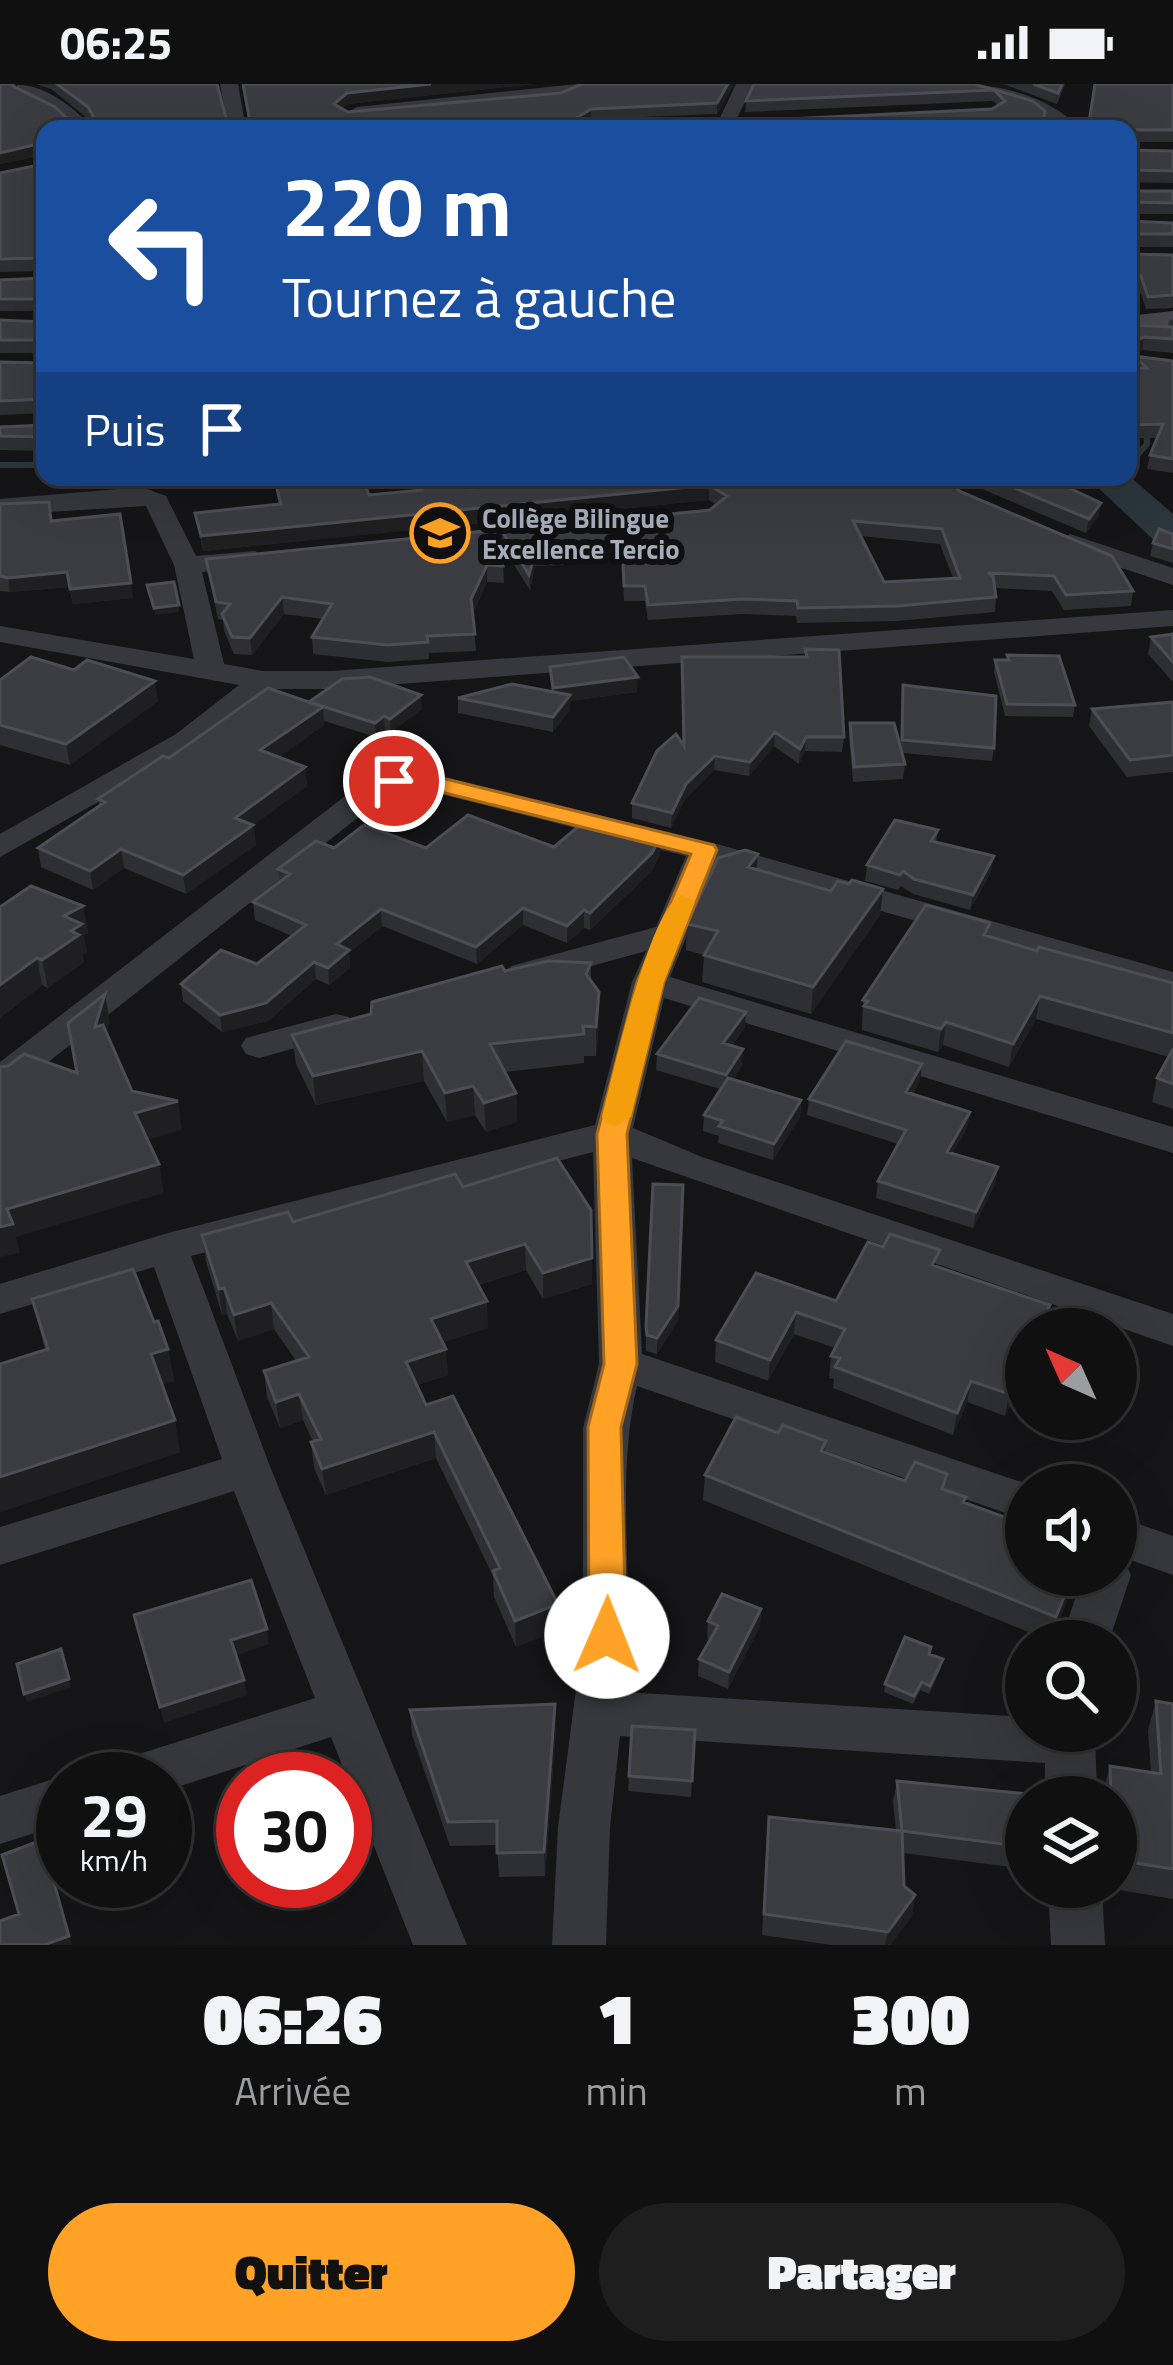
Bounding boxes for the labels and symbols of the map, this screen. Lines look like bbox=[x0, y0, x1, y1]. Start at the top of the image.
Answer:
place label: Collège Bilingue Excellence Tercio bbox=[482, 497, 680, 569]
school or university icon: Collège Bilingue Excellence Tercio bbox=[409, 502, 471, 564]
pin bbox=[343, 730, 445, 832]
north arrow bbox=[1005, 1308, 1137, 1440]
position arrow bbox=[544, 1573, 670, 1699]
speed limit sign: 30 bbox=[216, 1752, 372, 1908]

